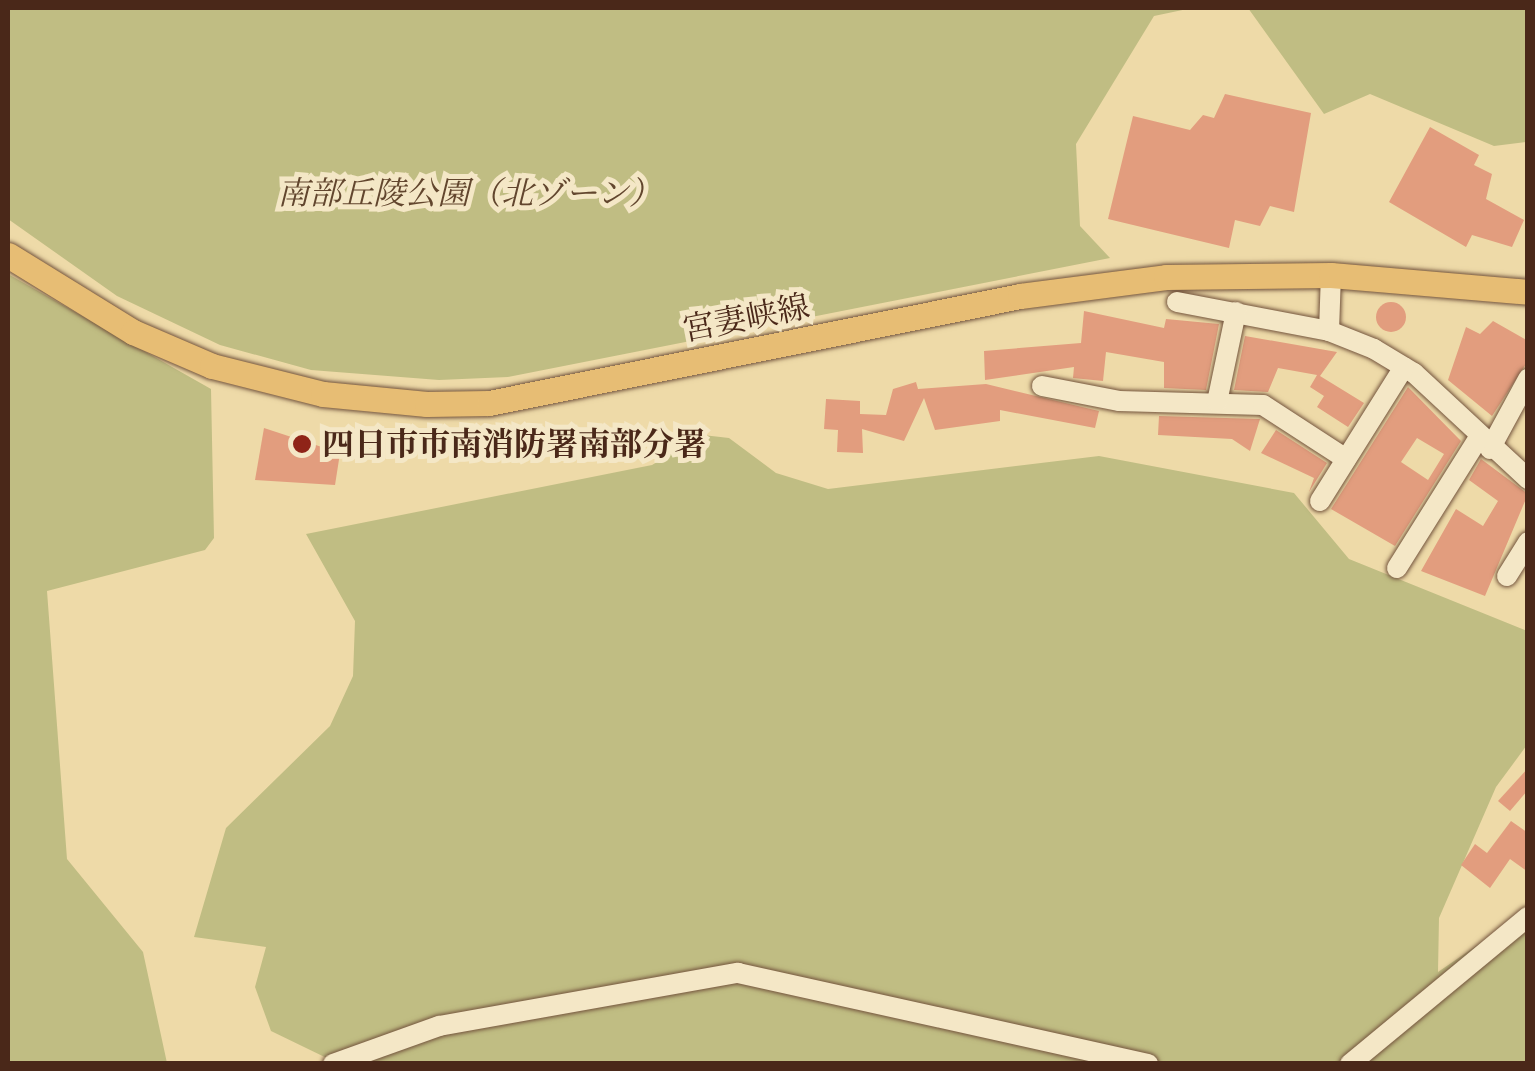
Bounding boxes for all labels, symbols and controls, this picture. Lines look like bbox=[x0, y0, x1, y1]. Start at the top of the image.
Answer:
park label: 南部丘陵公園（北ゾーン） bbox=[277, 174, 661, 212]
street label: 宮妻峡線 bbox=[680, 287, 812, 349]
place label: 四日市市南消防署南部分署 bbox=[322, 425, 706, 463]
marker: 四日市市南消防署南部分署 bbox=[291, 433, 313, 455]

